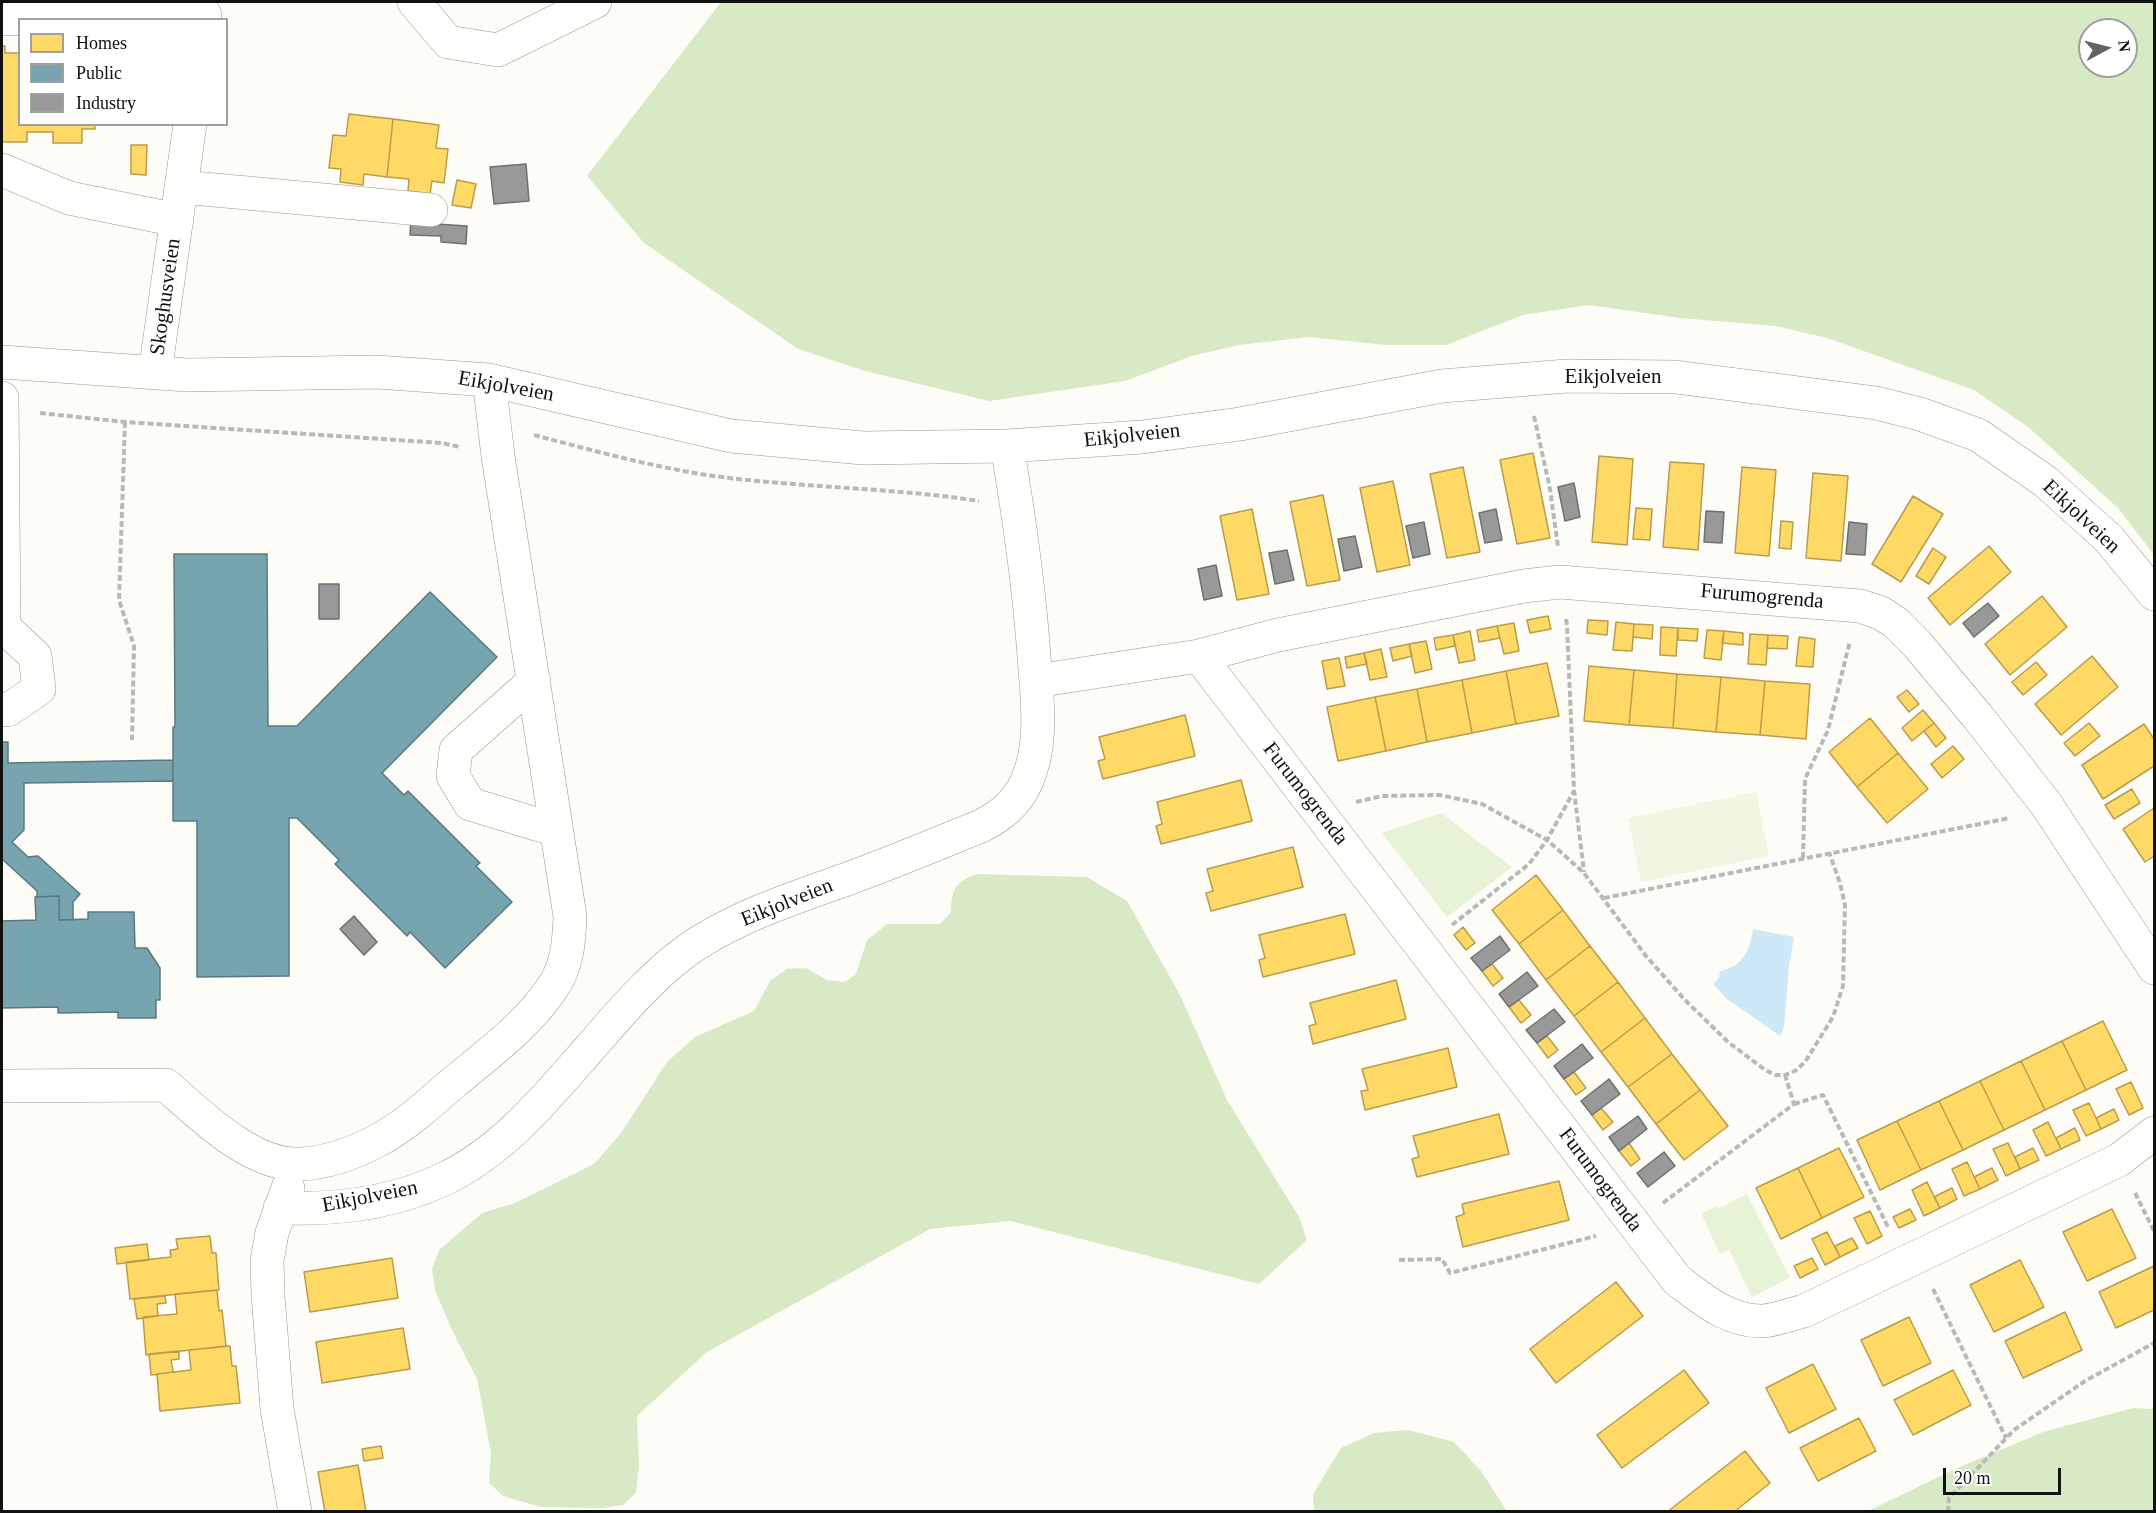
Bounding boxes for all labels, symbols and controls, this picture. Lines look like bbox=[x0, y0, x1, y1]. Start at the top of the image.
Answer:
legend bbox=[18, 18, 228, 126]
north arrow bbox=[2078, 18, 2138, 78]
text: Homes bbox=[76, 33, 127, 53]
text: N bbox=[2115, 39, 2134, 53]
text: Public bbox=[76, 63, 122, 83]
text: Industry bbox=[76, 93, 136, 113]
street label: Skoghusveien bbox=[145, 237, 187, 357]
street label: Eikjolveien bbox=[1565, 364, 1661, 390]
street label: Eikjolveien bbox=[456, 366, 556, 408]
street label: Eikjolveien bbox=[1083, 418, 1181, 454]
street label: Eikjolveien bbox=[2037, 475, 2125, 559]
street label: Furumogrenda bbox=[1699, 579, 1825, 615]
street label: Furumogrenda bbox=[1257, 738, 1353, 850]
street label: Eikjolveien bbox=[737, 873, 837, 933]
street label: Furumogrenda bbox=[1553, 1123, 1647, 1237]
street label: Eikjolveien bbox=[320, 1175, 420, 1219]
scale bar bbox=[1946, 1456, 2064, 1494]
text: 20 m bbox=[1954, 1468, 1991, 1488]

